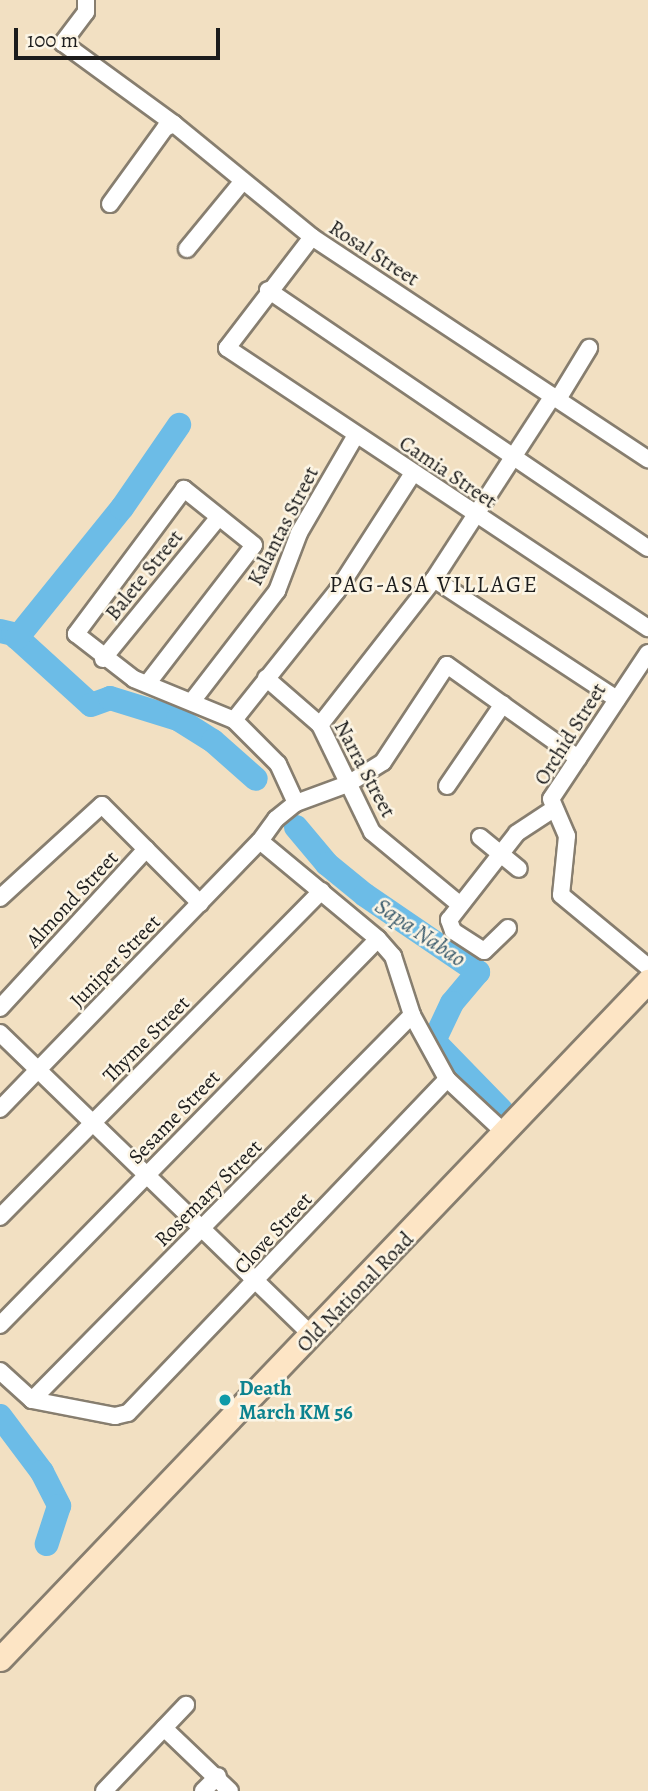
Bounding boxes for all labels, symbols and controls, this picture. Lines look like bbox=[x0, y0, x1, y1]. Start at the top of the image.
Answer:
scale bar bbox=[18, 14, 224, 58]
text: 100 m bbox=[27, 26, 78, 54]
street label: Rosal Street bbox=[324, 215, 424, 291]
street label: Camia Street bbox=[395, 430, 501, 514]
street label: Kalantas Street bbox=[242, 462, 324, 590]
street label: Balete Street bbox=[100, 525, 188, 625]
district label: PAG-ASA VILLAGE bbox=[331, 571, 537, 599]
street label: Orchid Street bbox=[529, 678, 611, 790]
street label: Narra Street bbox=[329, 716, 401, 822]
street label: Almond Street bbox=[21, 845, 123, 953]
water label: Sapa Nabao bbox=[369, 893, 471, 973]
street label: Juniper Street bbox=[64, 909, 166, 1013]
street label: Thyme Street bbox=[97, 990, 195, 1088]
street label: Sesame Street bbox=[123, 1065, 225, 1169]
street label: Rosemary Street bbox=[149, 1134, 267, 1252]
street label: Clove Street bbox=[229, 1187, 317, 1279]
street label: Old National Road bbox=[291, 1227, 419, 1357]
place label: Death March KM 56 bbox=[239, 1375, 353, 1425]
marker: Death March KM 56 bbox=[217, 1392, 233, 1408]

